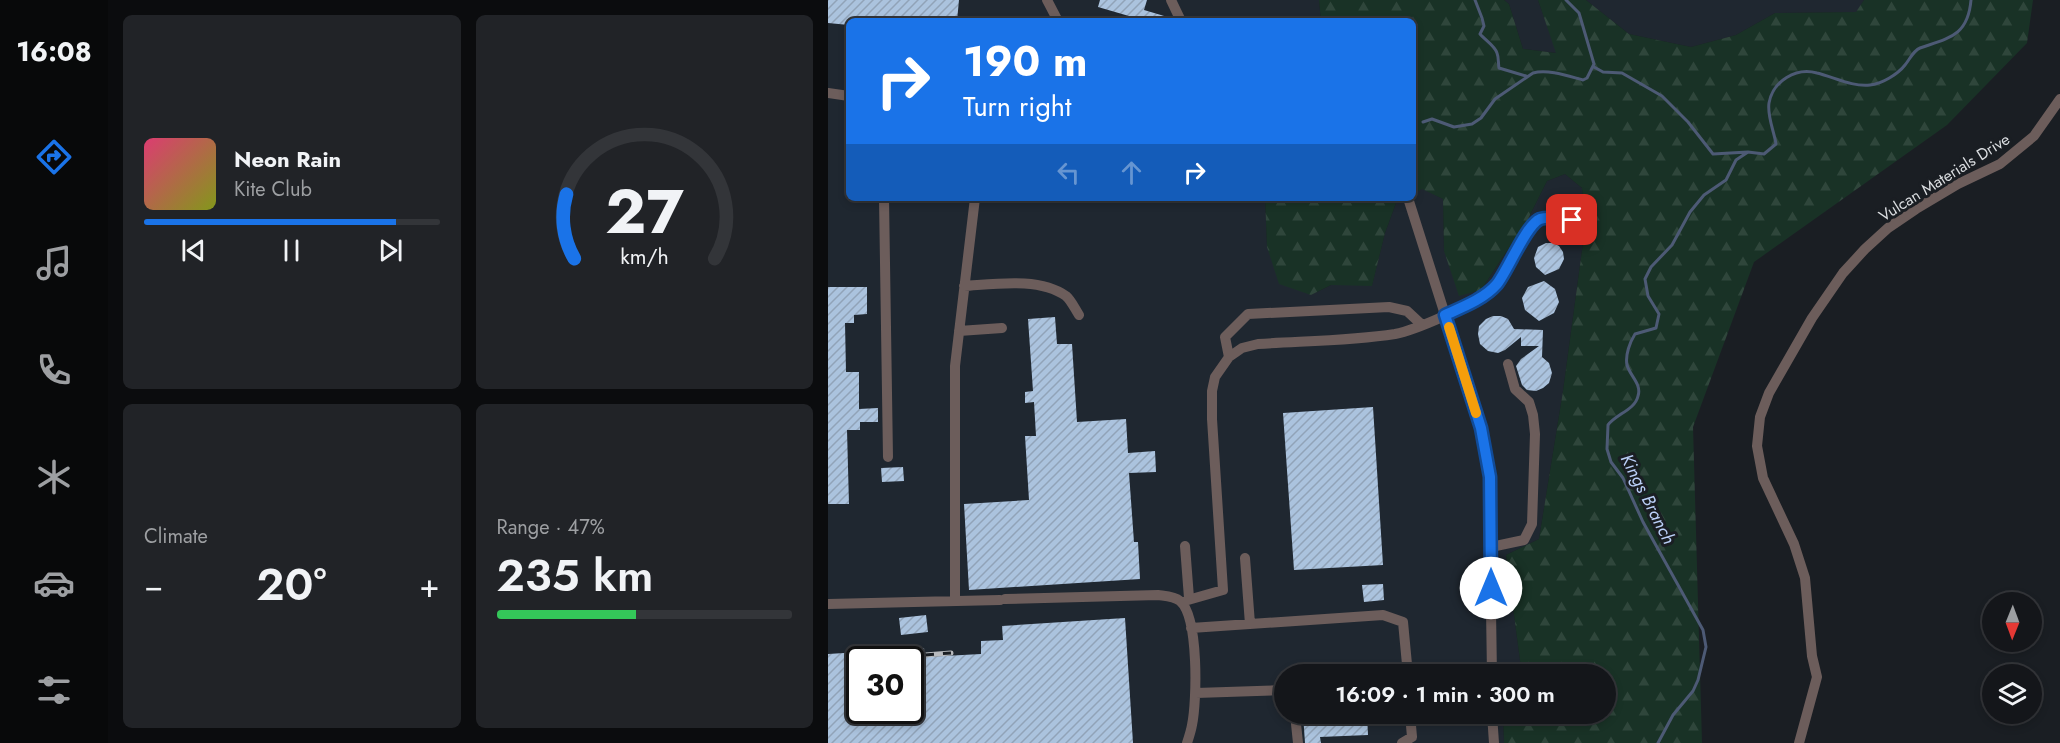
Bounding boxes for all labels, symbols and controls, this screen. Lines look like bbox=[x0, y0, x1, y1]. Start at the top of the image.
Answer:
text: 190 m bbox=[963, 31, 1087, 92]
text: 16:08 bbox=[16, 32, 92, 71]
icon: right bbox=[864, 42, 942, 120]
text: Turn right bbox=[963, 87, 1071, 126]
street label: Vulcan Materials Drive bbox=[1874, 128, 2014, 227]
icon: directions bbox=[33, 136, 75, 178]
text: Neon Rain bbox=[234, 143, 341, 175]
icon: left bbox=[1052, 156, 1085, 189]
icon: ahead bbox=[1115, 156, 1148, 189]
icon: right bbox=[1178, 156, 1211, 189]
text: 27 bbox=[605, 166, 684, 256]
text: Kite Club bbox=[234, 175, 312, 204]
pin bbox=[1546, 194, 1597, 245]
icon: arrive bbox=[1555, 203, 1588, 236]
icon: previous bbox=[177, 234, 210, 267]
icon: pause bbox=[275, 234, 308, 267]
icon: next bbox=[374, 234, 407, 267]
icon: music bbox=[33, 242, 75, 284]
text: km/h bbox=[620, 242, 668, 273]
icon: phone bbox=[33, 349, 75, 391]
water label: Kings Branch bbox=[1614, 449, 1682, 549]
icon: climate bbox=[33, 456, 75, 498]
text: Range · 47% bbox=[497, 513, 605, 542]
text: Climate bbox=[144, 522, 208, 551]
text: 235 km bbox=[497, 543, 653, 608]
text: 20° bbox=[256, 552, 327, 617]
position arrow bbox=[1459, 556, 1523, 620]
icon: car bbox=[33, 562, 75, 604]
text: − bbox=[144, 562, 163, 609]
text: + bbox=[419, 562, 440, 609]
north arrow bbox=[1982, 592, 2042, 652]
map controls bbox=[1982, 592, 2042, 724]
speed limit sign: 30 bbox=[846, 646, 924, 724]
button: layers bbox=[1982, 664, 2042, 724]
icon: filters bbox=[33, 669, 75, 711]
text: 16:09 · 1 min · 300 m bbox=[1335, 678, 1555, 710]

